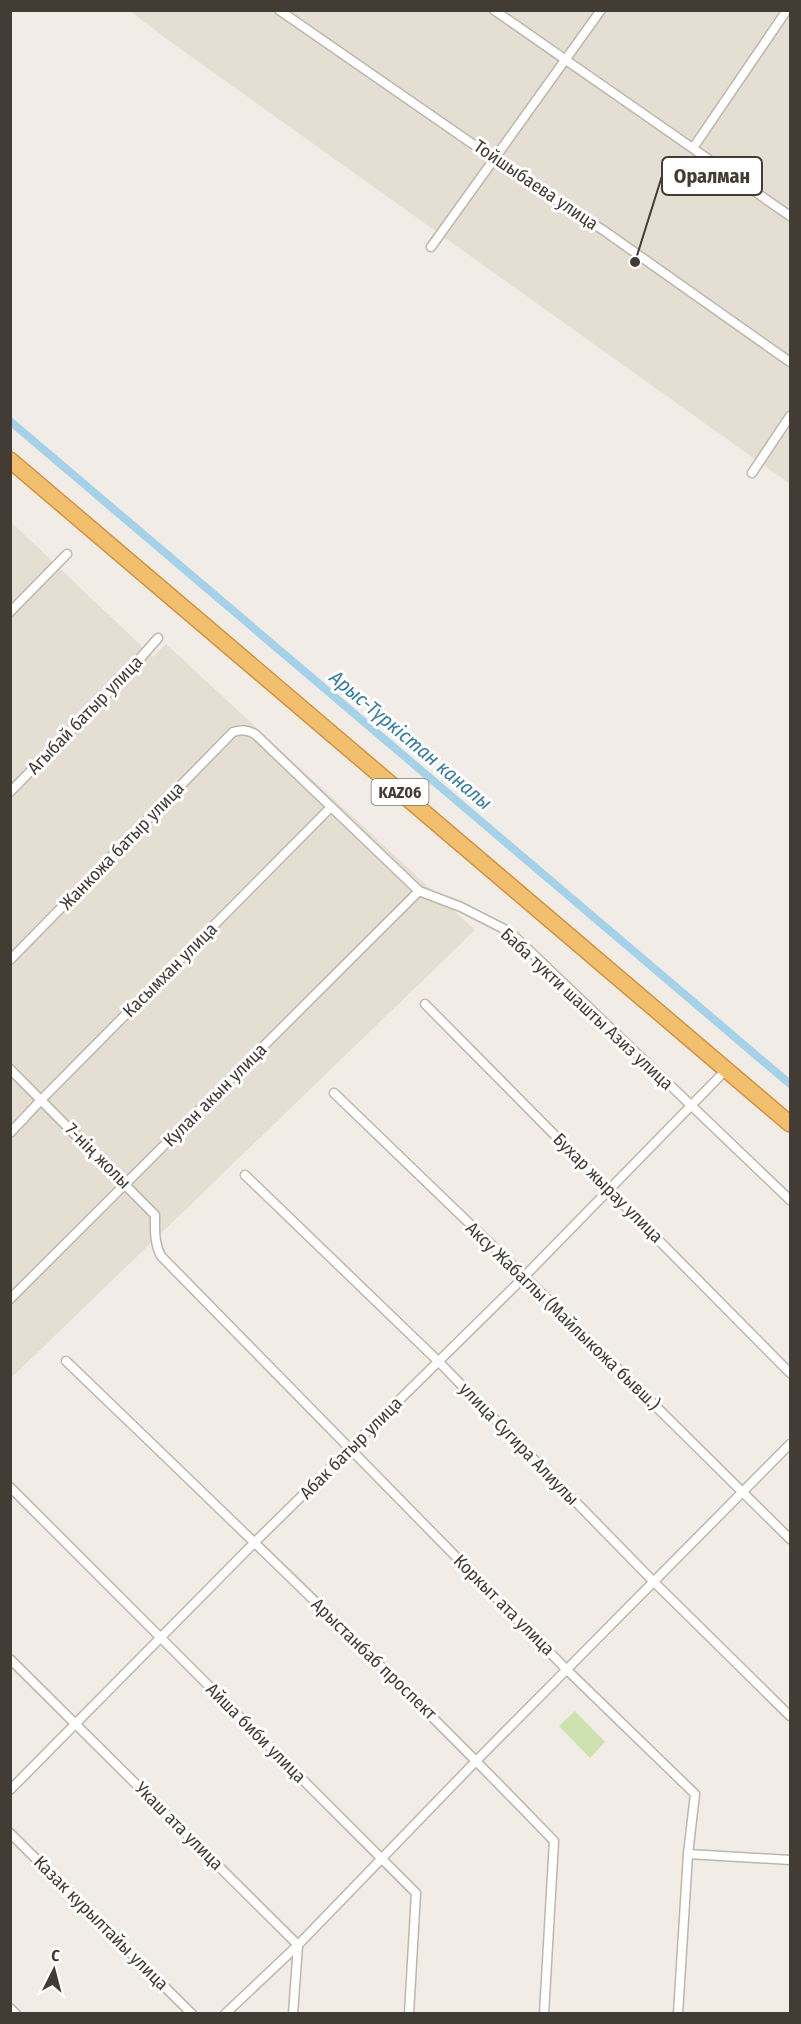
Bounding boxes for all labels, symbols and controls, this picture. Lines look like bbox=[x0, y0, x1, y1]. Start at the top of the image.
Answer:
street label: Тойшыбаева улица bbox=[470, 135, 602, 235]
callout: Оралман bbox=[662, 157, 762, 195]
text: Оралман bbox=[674, 164, 750, 188]
street label: Агыбай батыр улица bbox=[23, 651, 147, 779]
water label: Арыс-Түркістан каналы bbox=[324, 665, 497, 815]
street label: Жанкожа батыр улица bbox=[55, 777, 189, 915]
road number: KАZ06 bbox=[372, 779, 428, 805]
street label: Касымхан улица bbox=[118, 918, 222, 1022]
street label: Баба тукти шашты Азиз улица bbox=[496, 923, 678, 1095]
street label: Кулан акын улица bbox=[159, 1039, 271, 1151]
street label: 7-нің жолы bbox=[61, 1119, 135, 1193]
street label: Бухар жырау улица bbox=[548, 1128, 668, 1248]
street label: Аксу Жабаглы (Майлыкожа бывш.) bbox=[461, 1217, 665, 1415]
street label: улица Сугира Алиулы bbox=[455, 1378, 583, 1510]
street label: Абак батыр улица bbox=[295, 1392, 407, 1504]
street label: Коркыт ата улица bbox=[449, 1550, 559, 1660]
street label: Арыстанбаб проспект bbox=[307, 1593, 442, 1725]
street label: Айша биби улица bbox=[201, 1678, 311, 1788]
street label: Укаш ата улица bbox=[130, 1777, 228, 1875]
street label: Казак курылтайы улица bbox=[29, 1851, 173, 1995]
north arrow bbox=[24, 1940, 84, 2000]
text: С bbox=[50, 1946, 61, 1966]

